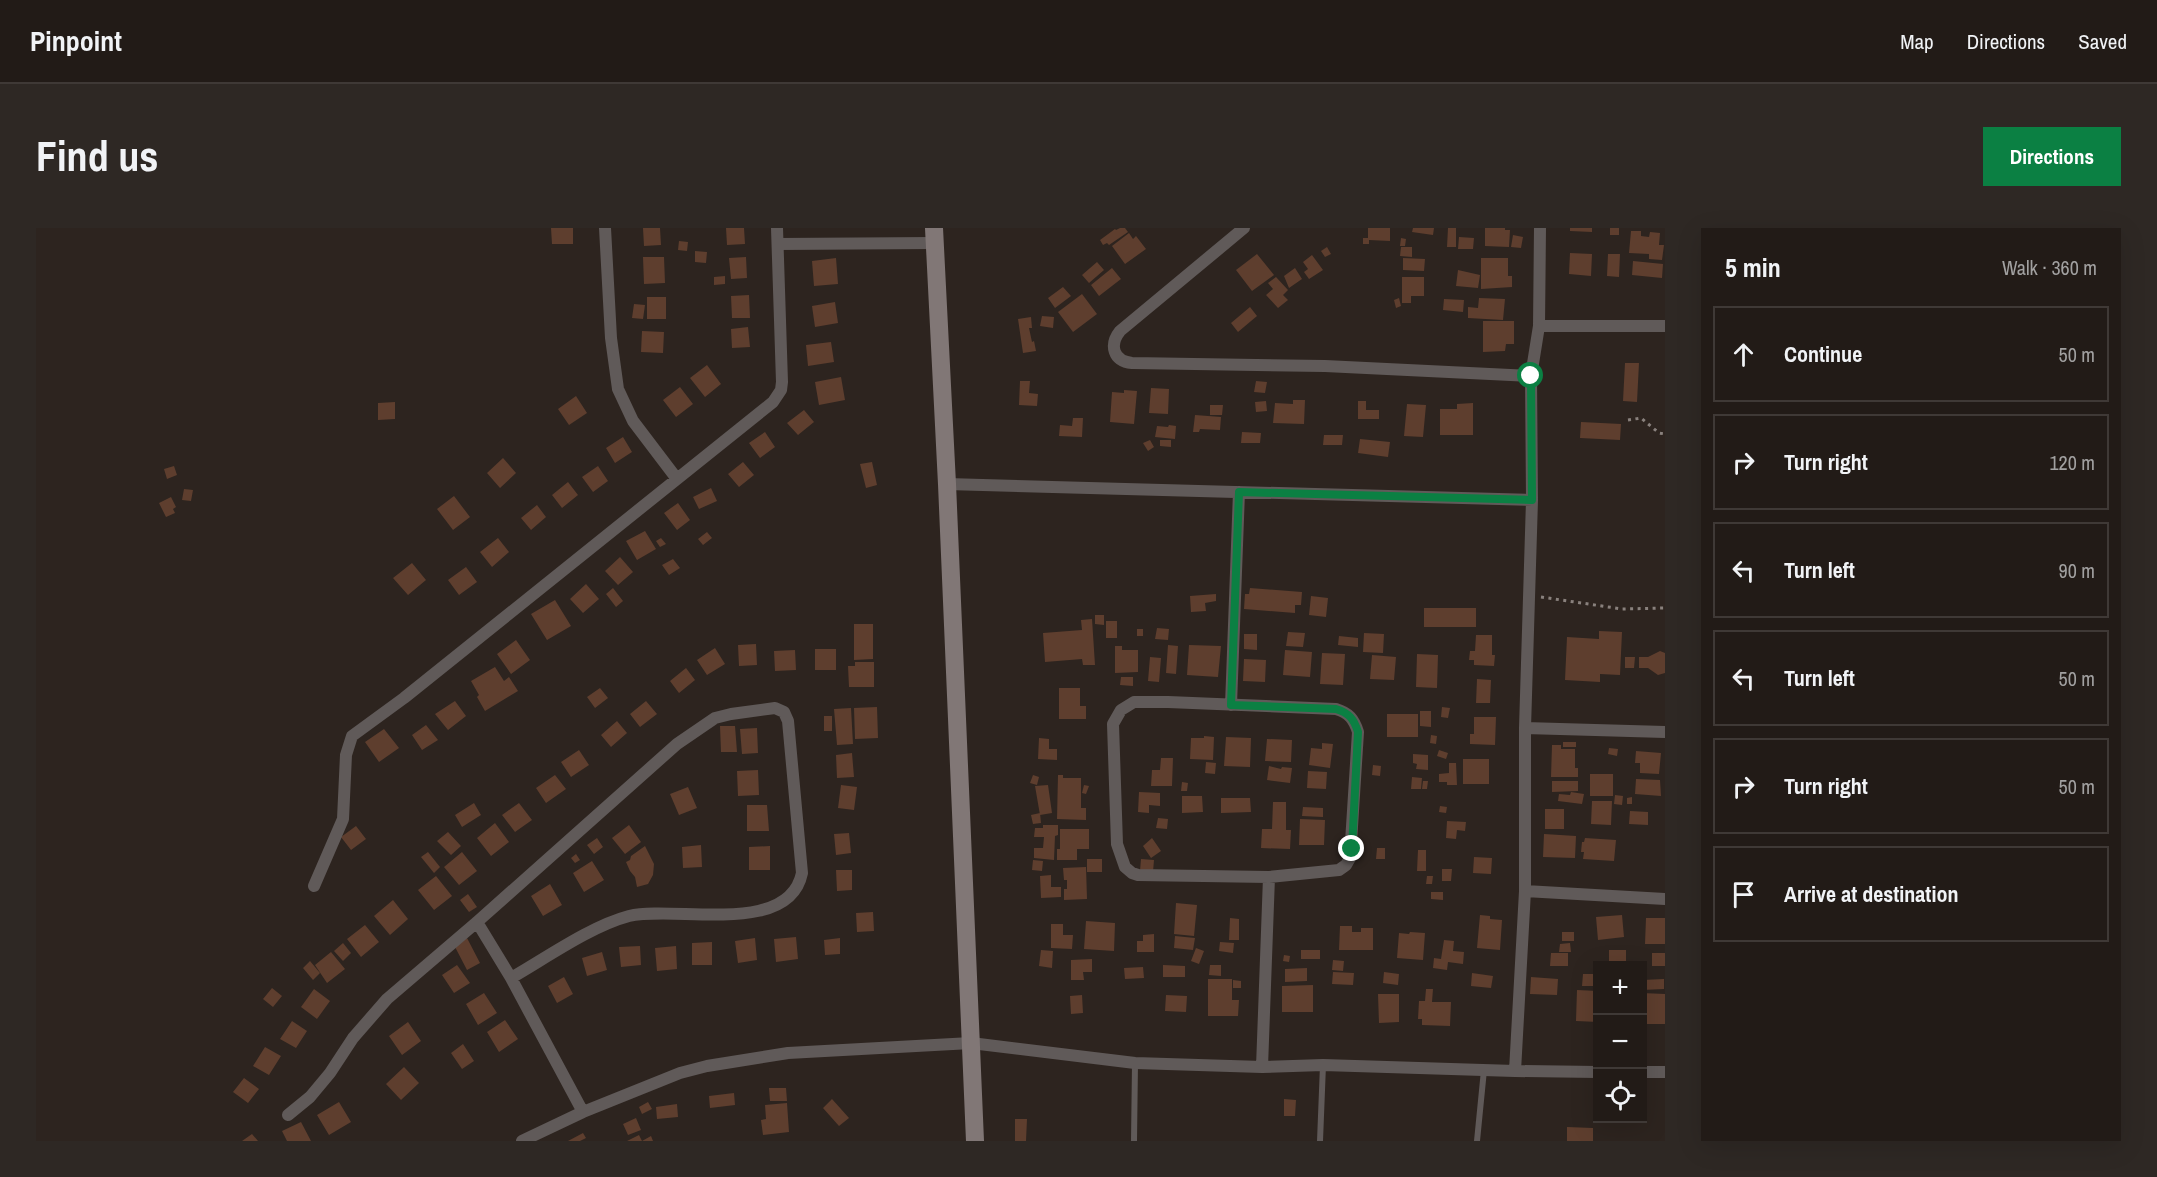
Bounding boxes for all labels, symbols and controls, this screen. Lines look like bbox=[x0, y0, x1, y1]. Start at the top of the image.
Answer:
text: Pinpoint bbox=[30, 22, 122, 60]
text: Map bbox=[1900, 27, 1934, 56]
text: Directions bbox=[1967, 27, 2045, 56]
text: Saved bbox=[2078, 27, 2127, 56]
button: Directions bbox=[1983, 127, 2121, 186]
text: Find us bbox=[36, 128, 158, 184]
text: 5 min bbox=[1725, 250, 1781, 285]
text: Walk · 360 m bbox=[2002, 254, 2097, 281]
icon: ahead bbox=[1727, 338, 1760, 371]
text: Continue bbox=[1784, 339, 1862, 369]
text: 50 m bbox=[2059, 341, 2095, 368]
route start bbox=[1517, 362, 1543, 388]
icon: right bbox=[1727, 446, 1760, 479]
text: Turn right bbox=[1784, 447, 1868, 477]
text: 120 m bbox=[2049, 449, 2095, 476]
icon: left bbox=[1727, 554, 1760, 587]
text: Turn left bbox=[1784, 555, 1855, 585]
text: 90 m bbox=[2059, 557, 2095, 584]
icon: left bbox=[1727, 662, 1760, 695]
text: Turn left bbox=[1784, 663, 1855, 693]
text: 50 m bbox=[2059, 665, 2095, 692]
icon: right bbox=[1727, 770, 1760, 803]
text: Turn right bbox=[1784, 771, 1868, 801]
text: 50 m bbox=[2059, 773, 2095, 800]
route end bbox=[1338, 835, 1364, 861]
icon: arrive bbox=[1727, 878, 1760, 911]
text: Arrive at destination bbox=[1784, 879, 1958, 909]
map controls bbox=[1593, 961, 1647, 1123]
button: + bbox=[1593, 961, 1647, 1015]
button: − bbox=[1593, 1015, 1647, 1069]
button: locate bbox=[1593, 1069, 1647, 1123]

